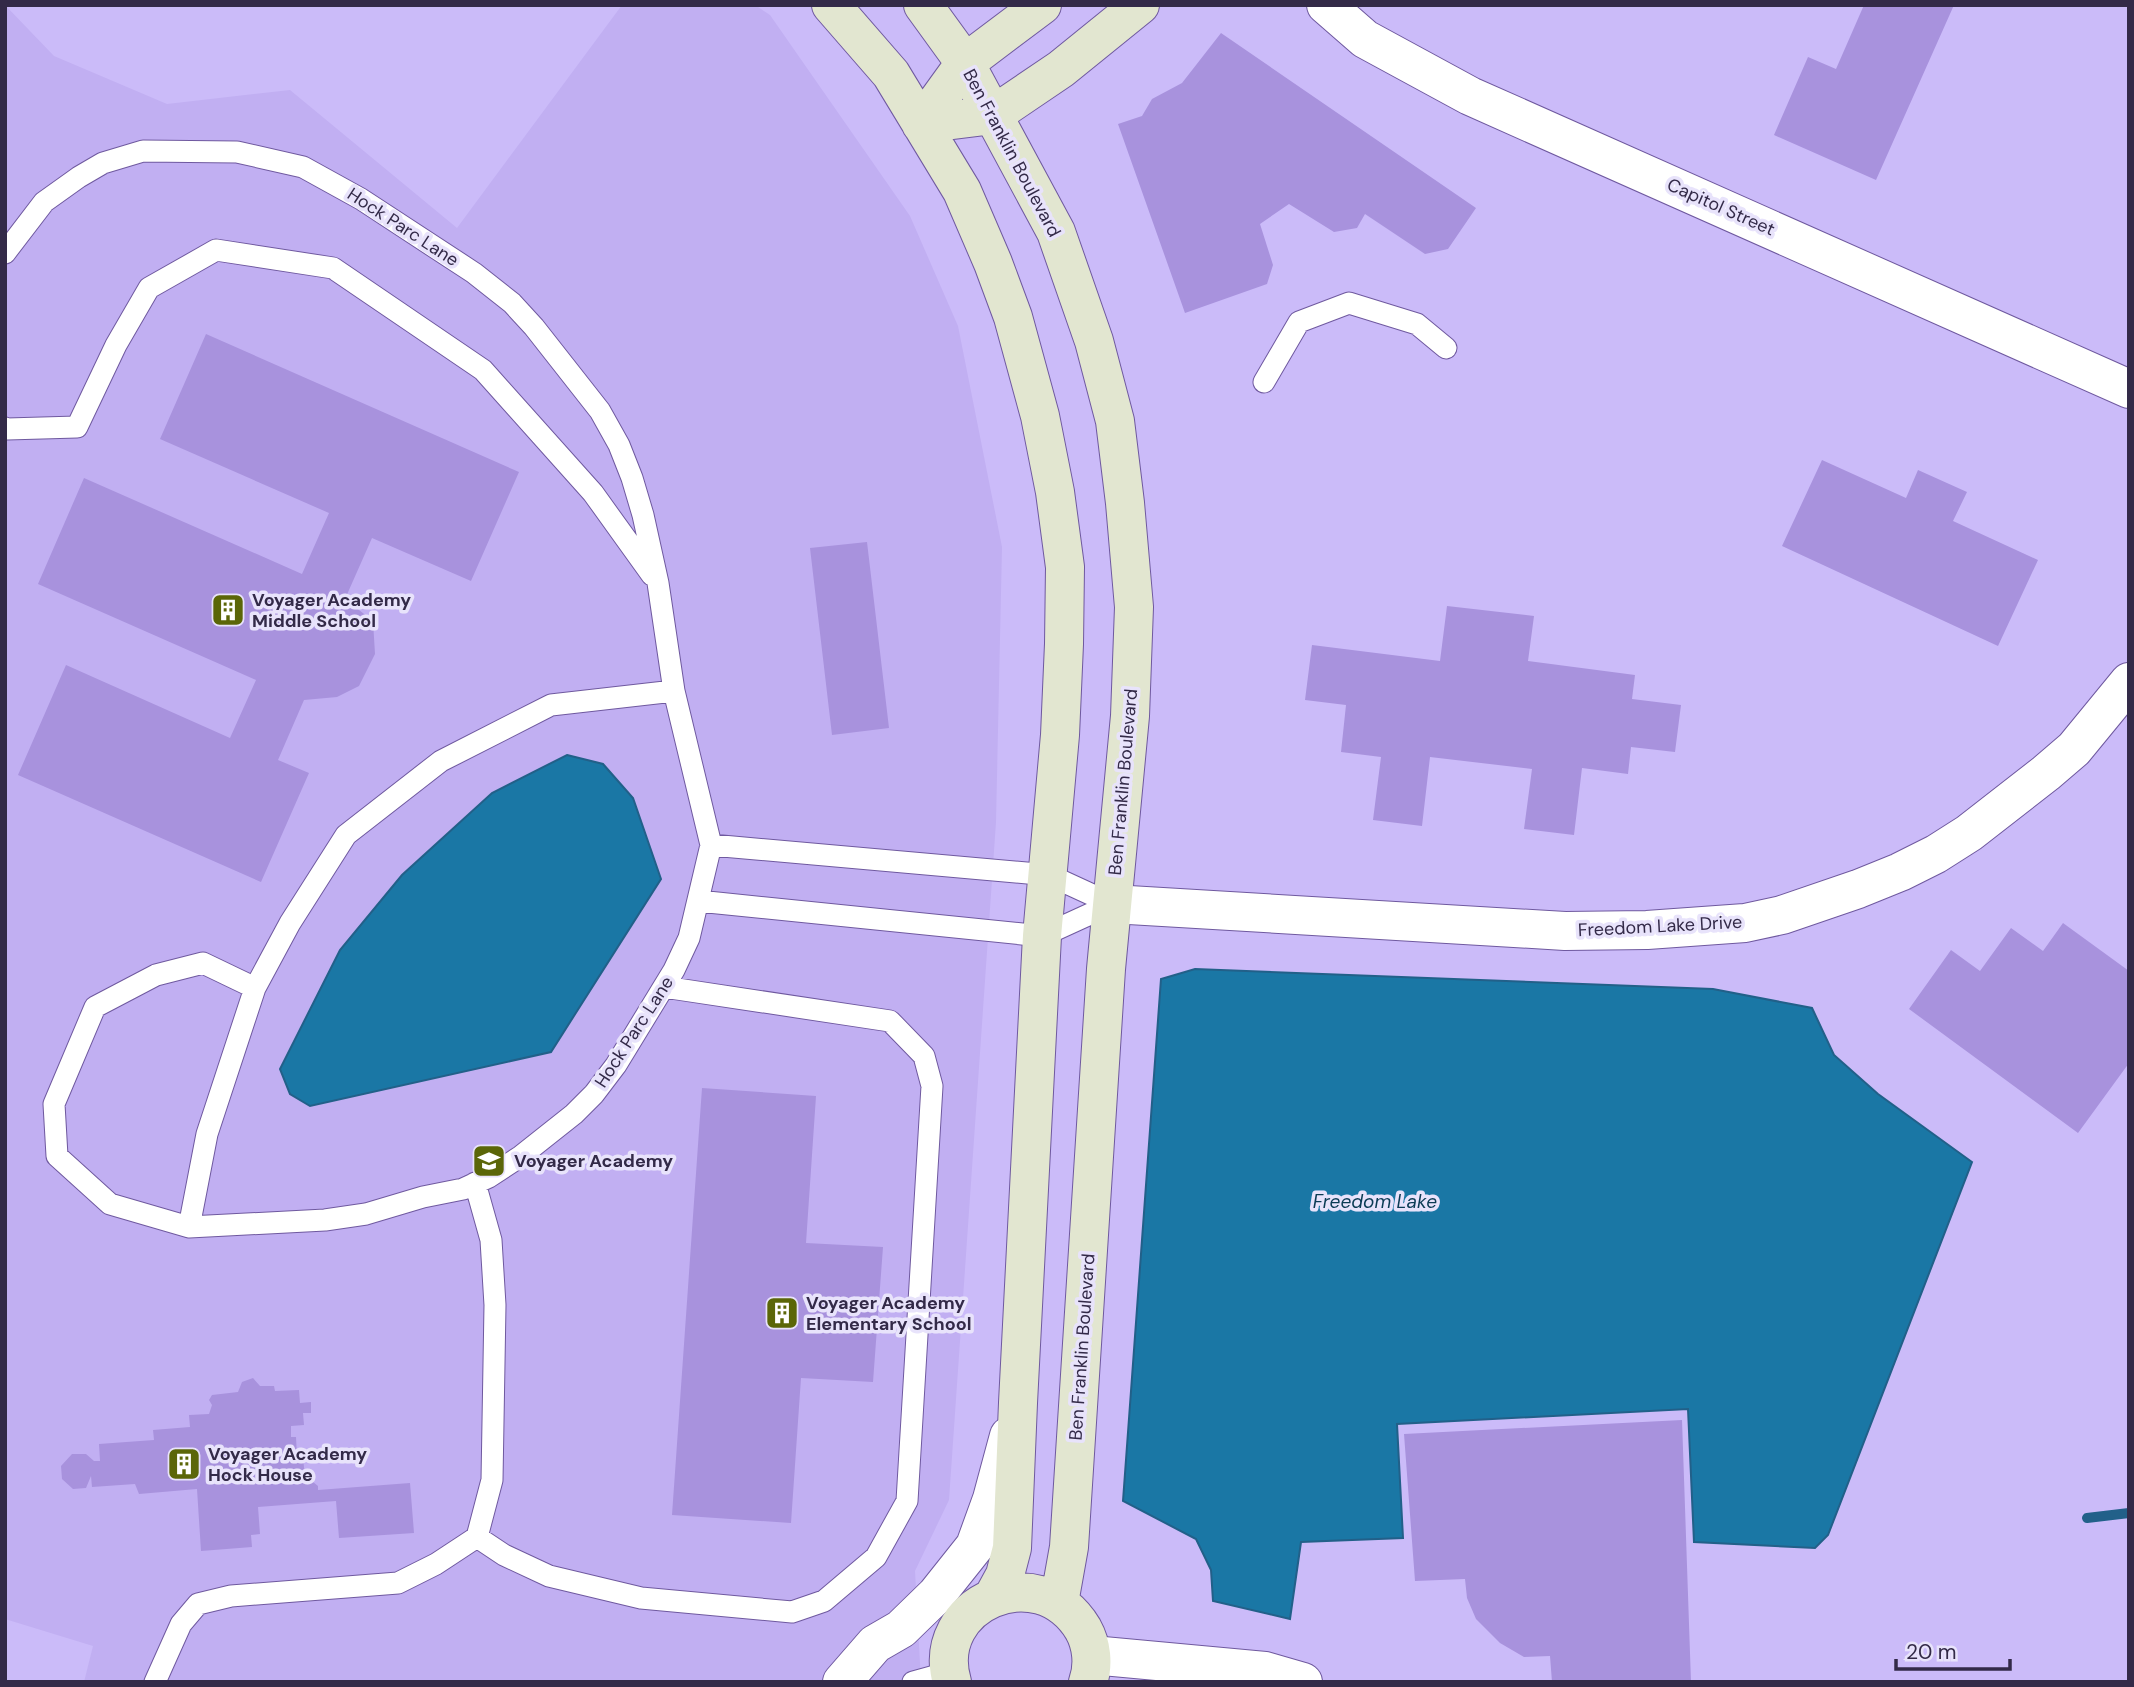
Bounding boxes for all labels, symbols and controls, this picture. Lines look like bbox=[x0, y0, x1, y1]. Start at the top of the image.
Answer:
street label: Ben Franklin Boulevard bbox=[957, 65, 1067, 241]
street label: Capitol Street bbox=[1663, 173, 1779, 241]
street label: Hock Parc Lane bbox=[343, 182, 463, 272]
place label: Voyager Academy Middle School bbox=[252, 588, 411, 633]
building icon: Voyager Academy Middle School bbox=[209, 591, 247, 629]
street label: Ben Franklin Boulevard bbox=[1103, 688, 1143, 876]
street label: Freedom Lake Drive bbox=[1577, 910, 1743, 942]
street label: Hock Parc Lane bbox=[589, 972, 679, 1092]
school or university icon: Voyager Academy bbox=[470, 1142, 508, 1180]
place label: Voyager Academy bbox=[514, 1149, 673, 1173]
water label: Freedom Lake bbox=[1313, 1189, 1437, 1214]
street label: Ben Franklin Boulevard bbox=[1063, 1253, 1101, 1441]
place label: Voyager Academy Elementary School bbox=[806, 1291, 972, 1336]
building icon: Voyager Academy Elementary School bbox=[763, 1294, 801, 1332]
place label: Voyager Academy Hock House bbox=[208, 1442, 367, 1487]
building icon: Voyager Academy Hock House bbox=[165, 1445, 203, 1483]
scale bar bbox=[1896, 1628, 2010, 1672]
text: 20 m bbox=[1906, 1638, 1957, 1666]

